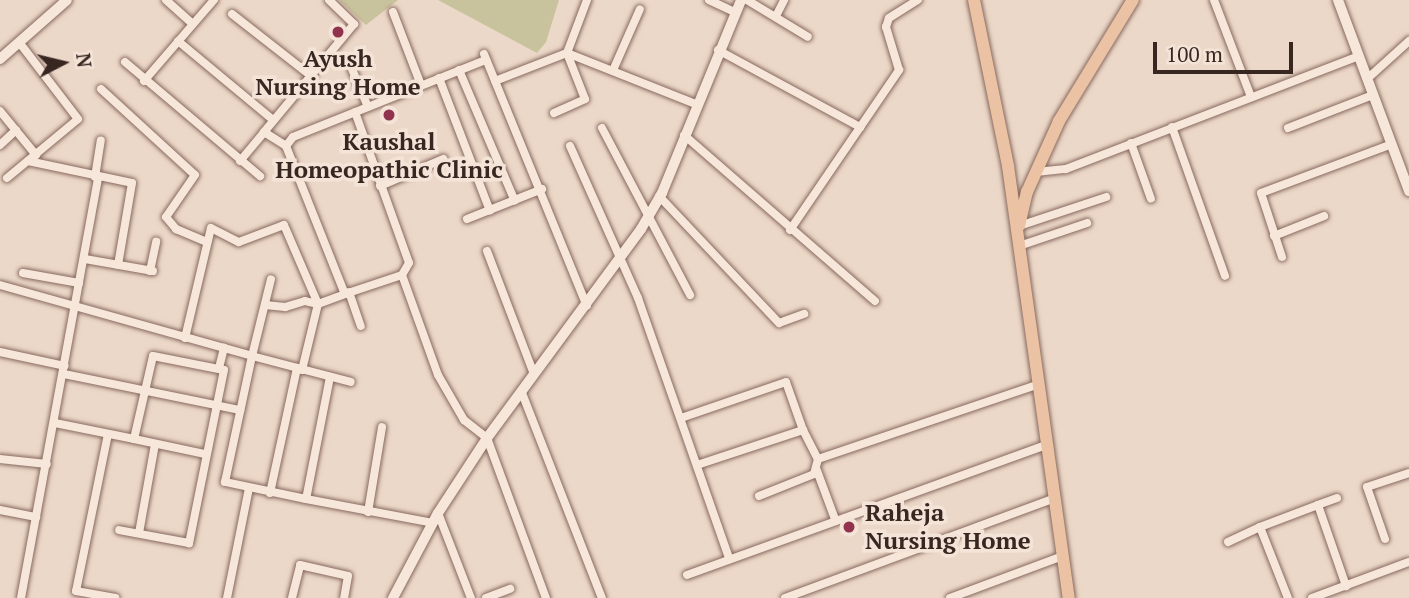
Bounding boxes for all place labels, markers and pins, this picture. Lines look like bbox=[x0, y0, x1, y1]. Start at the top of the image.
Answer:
marker: Ayush Nursing Home bbox=[328, 22, 348, 42]
place label: Ayush Nursing Home bbox=[255, 45, 421, 101]
marker: Kaushal Homeopathic Clinic bbox=[379, 105, 399, 125]
place label: Kaushal Homeopathic Clinic bbox=[275, 128, 503, 184]
place label: Raheja Nursing Home bbox=[865, 499, 1031, 555]
marker: Raheja Nursing Home bbox=[839, 517, 859, 537]

